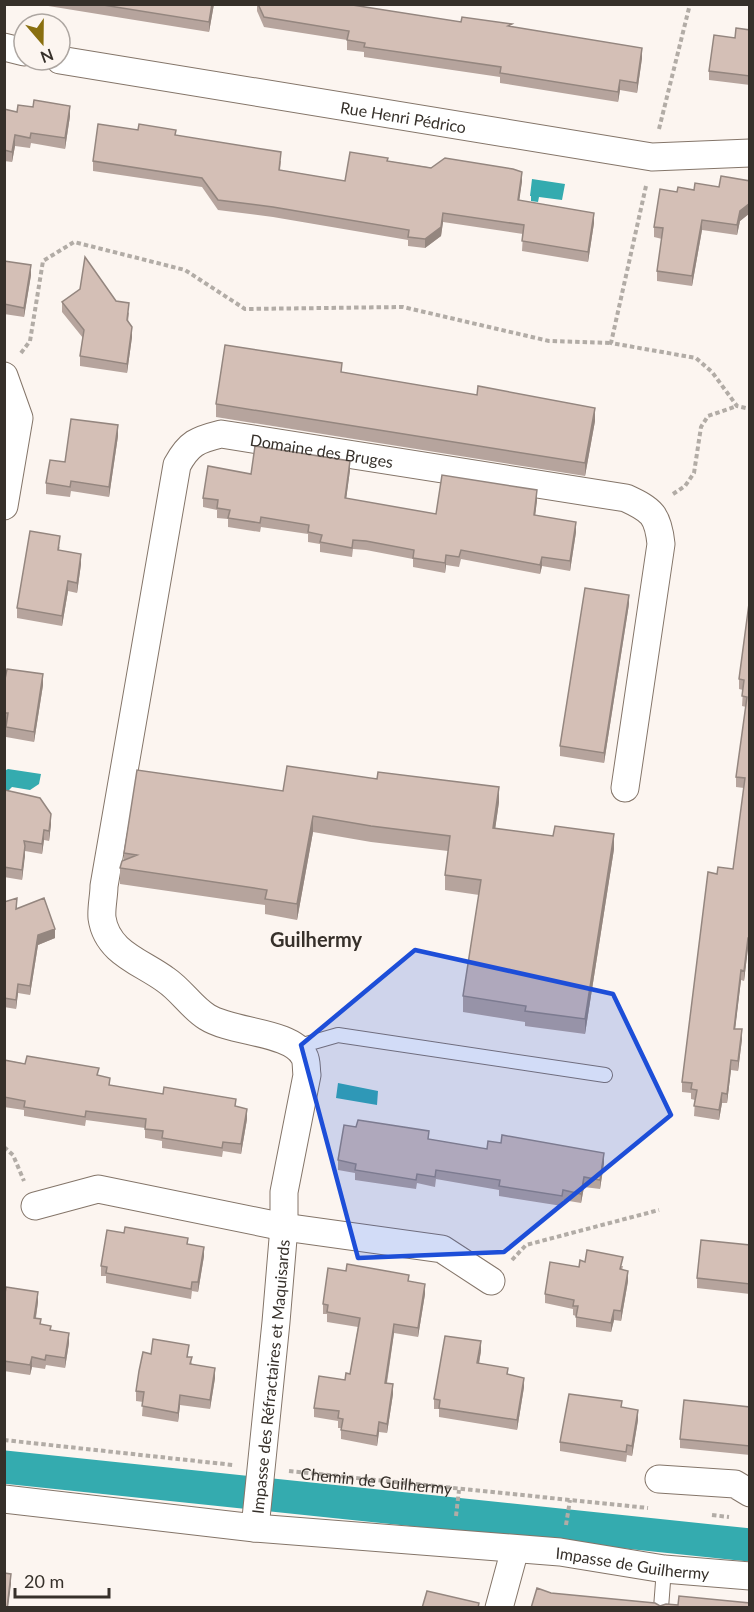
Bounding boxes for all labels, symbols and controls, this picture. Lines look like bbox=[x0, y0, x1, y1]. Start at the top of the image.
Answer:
north arrow bbox=[12, 12, 72, 72]
text: N bbox=[38, 46, 56, 68]
street label: Rue Henri Pédrico bbox=[339, 97, 468, 136]
street label: Domaine des Bruges bbox=[249, 429, 395, 471]
district label: Guilhermy bbox=[270, 927, 363, 951]
street label: Impasse des Réfractaires et Maquisards bbox=[247, 1239, 292, 1515]
street label: Chemin de Guilhermy bbox=[300, 1463, 454, 1497]
street label: Impasse de Guilhermy bbox=[555, 1542, 711, 1582]
scale bar bbox=[15, 1561, 110, 1599]
text: 20 m bbox=[24, 1570, 64, 1592]

